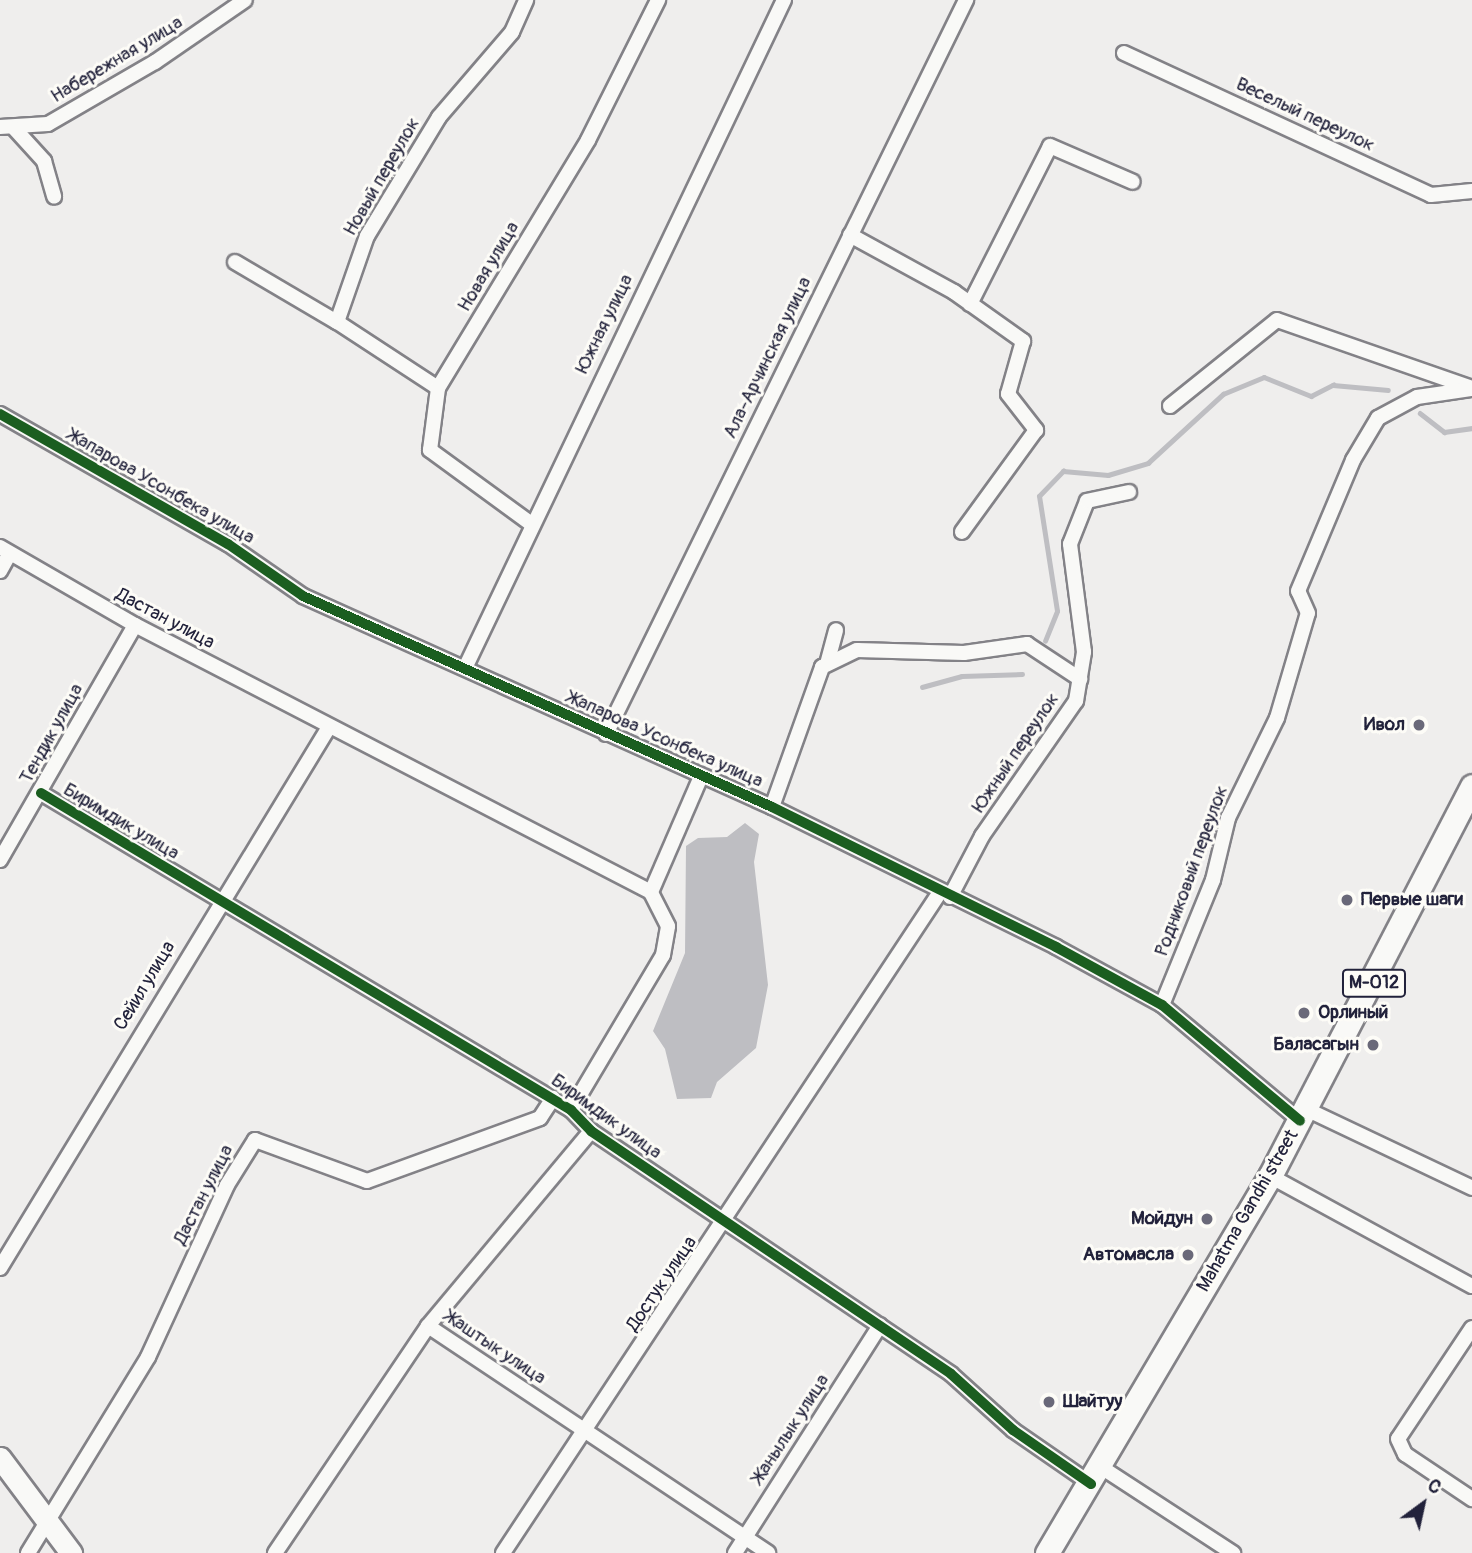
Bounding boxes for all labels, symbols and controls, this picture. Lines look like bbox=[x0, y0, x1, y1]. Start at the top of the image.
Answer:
street label: Набережная улица bbox=[47, 12, 187, 108]
street label: Веселый переулок bbox=[1232, 73, 1378, 157]
street label: Новый переулок bbox=[339, 114, 425, 240]
street label: Новая улица bbox=[453, 218, 525, 316]
street label: Южная улица bbox=[571, 271, 639, 377]
street label: Ала-Арчинская улица bbox=[719, 274, 817, 442]
street label: Жапарова Усонбека улица bbox=[64, 424, 258, 550]
street label: Дастан улица bbox=[112, 583, 218, 655]
street label: Тендик улица bbox=[15, 680, 89, 788]
street label: Жапарова Усонбека улица bbox=[564, 687, 766, 793]
street label: Южный переулок bbox=[968, 689, 1064, 817]
place label: Ивол bbox=[1364, 714, 1405, 736]
marker: Ивол bbox=[1411, 717, 1427, 733]
street label: Биримдик улица bbox=[59, 779, 183, 865]
street label: Родниковый переулок bbox=[1151, 783, 1233, 959]
place label: Первые шаги bbox=[1361, 889, 1463, 911]
marker: Первые шаги bbox=[1339, 892, 1355, 908]
street label: Сейил улица bbox=[109, 937, 181, 1035]
road number: М-012 bbox=[1341, 968, 1407, 998]
place label: Орлиный bbox=[1318, 1002, 1388, 1024]
marker: Орлиный bbox=[1296, 1005, 1312, 1021]
place label: Баласагын bbox=[1273, 1034, 1359, 1056]
marker: Баласагын bbox=[1365, 1037, 1381, 1053]
street label: Биримдик улица bbox=[546, 1069, 666, 1165]
street label: Mahatma Gandhi street bbox=[1192, 1126, 1304, 1296]
street label: Дастан улица bbox=[169, 1141, 239, 1249]
place label: Мойдун bbox=[1131, 1208, 1193, 1230]
marker: Мойдун bbox=[1199, 1211, 1215, 1227]
street label: Достук улица bbox=[622, 1232, 702, 1336]
place label: Автомасла bbox=[1083, 1244, 1174, 1266]
marker: Автомасла bbox=[1180, 1247, 1196, 1263]
street label: Жаштык улица bbox=[440, 1306, 550, 1390]
street label: Жанылык улица bbox=[747, 1370, 835, 1488]
place label: Шайтуу bbox=[1063, 1391, 1122, 1413]
marker: Шайтуу bbox=[1041, 1394, 1057, 1410]
north arrow bbox=[1388, 1469, 1458, 1539]
text: С bbox=[1423, 1473, 1446, 1500]

